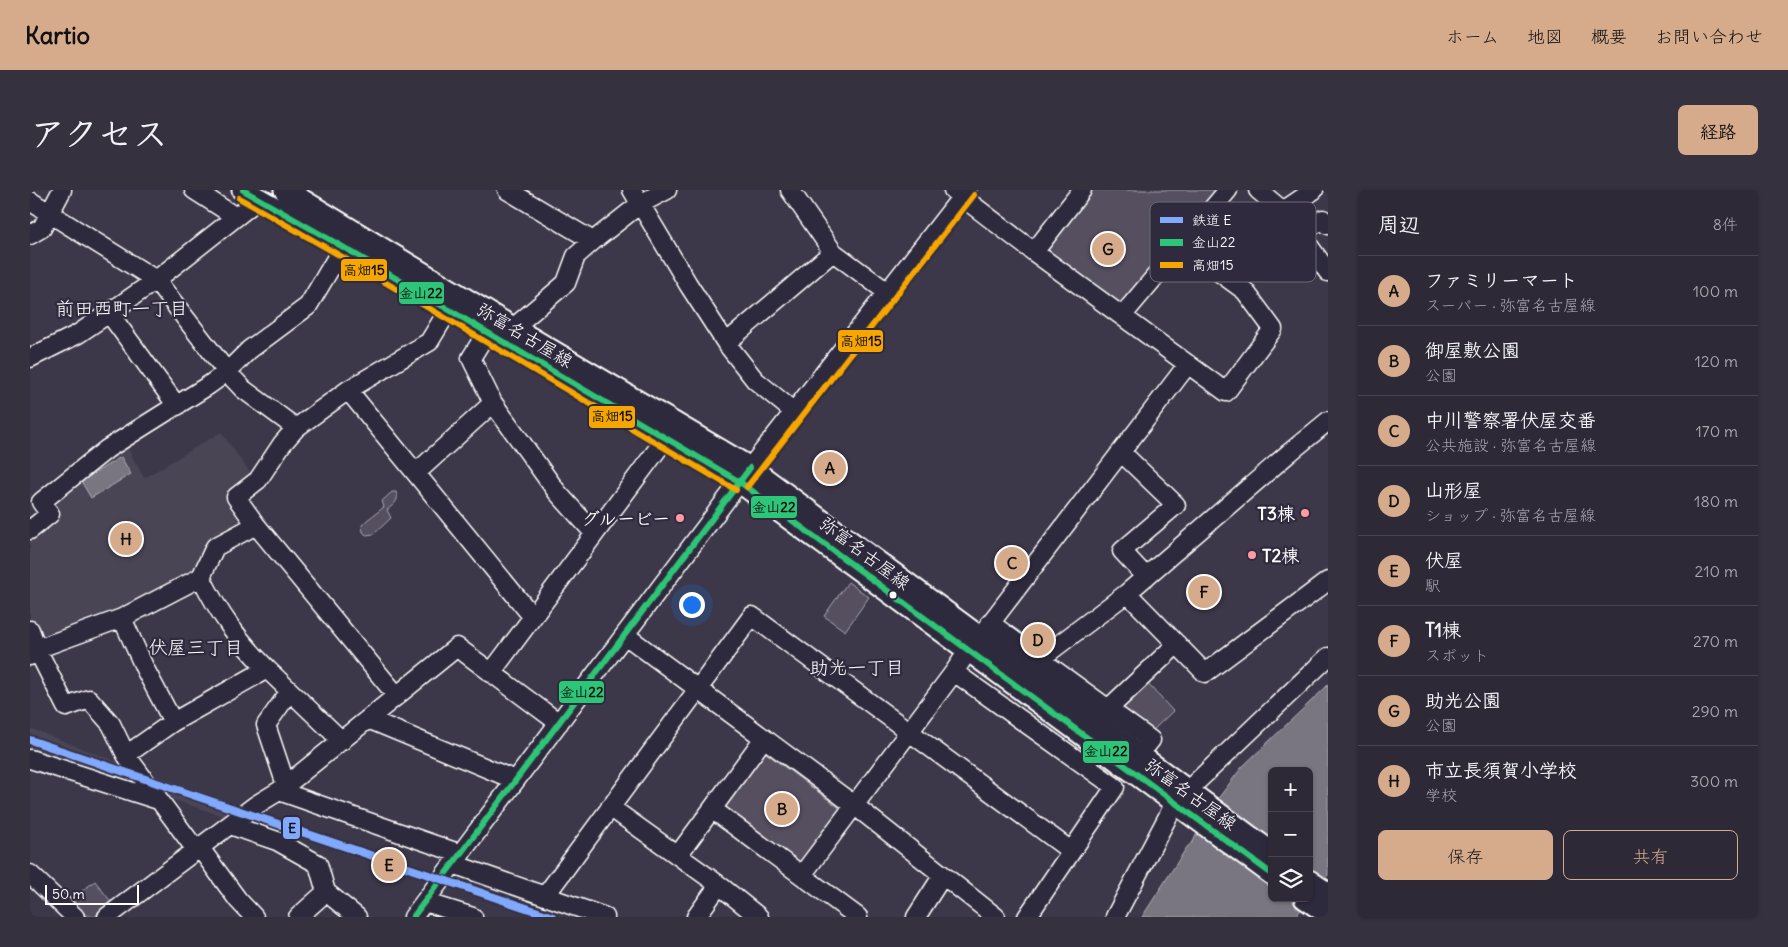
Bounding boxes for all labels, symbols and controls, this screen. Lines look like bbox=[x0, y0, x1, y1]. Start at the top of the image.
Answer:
text: Kartio bbox=[25, 20, 90, 50]
text: ホーム bbox=[1446, 25, 1499, 48]
text: 地図 bbox=[1527, 25, 1563, 48]
text: 概要 bbox=[1591, 25, 1627, 48]
text: お問い合わせ bbox=[1655, 25, 1763, 48]
button: 経路 bbox=[1678, 105, 1758, 155]
text: アクセス bbox=[30, 111, 168, 155]
legend bbox=[1150, 202, 1316, 282]
text: 鉄道 E bbox=[1192, 211, 1232, 229]
text: 周辺 bbox=[1378, 211, 1420, 238]
text: 8件 bbox=[1713, 214, 1738, 234]
pin: G bbox=[1092, 230, 1124, 268]
text: 金山22 bbox=[1192, 233, 1236, 251]
text: 高畑15 bbox=[1192, 256, 1234, 274]
line badge: 高畑15 bbox=[340, 258, 388, 282]
text: 高畑15 bbox=[343, 261, 385, 279]
text: ファミリーマート bbox=[1425, 268, 1578, 292]
line badge: 金山22 bbox=[398, 281, 445, 305]
text: A bbox=[1389, 281, 1399, 301]
text: 100 m bbox=[1693, 281, 1738, 301]
text: 金山22 bbox=[399, 284, 443, 302]
text: スーパー · 弥富名古屋線 bbox=[1425, 295, 1596, 315]
district label: 前田西町一丁目 bbox=[55, 296, 189, 320]
street label: 弥富名古屋線 bbox=[473, 297, 577, 373]
line badge: 高畑15 bbox=[837, 329, 884, 353]
text: 高畑15 bbox=[840, 332, 882, 350]
text: 御屋敷公園 bbox=[1425, 338, 1520, 362]
text: B bbox=[1389, 351, 1399, 371]
text: 120 m bbox=[1695, 351, 1738, 371]
text: 公園 bbox=[1425, 365, 1457, 385]
line badge: 高畑15 bbox=[588, 405, 636, 429]
text: 高畑15 bbox=[591, 407, 633, 425]
text: 中川警察署伏屋交番 bbox=[1425, 408, 1596, 432]
text: C bbox=[1389, 421, 1399, 441]
text: 170 m bbox=[1695, 421, 1738, 441]
text: 公共施設 · 弥富名古屋線 bbox=[1425, 435, 1596, 455]
pin: A bbox=[814, 449, 846, 487]
text: 山形屋 bbox=[1425, 478, 1482, 502]
text: D bbox=[1388, 491, 1400, 511]
text: 180 m bbox=[1694, 491, 1738, 511]
line badge: 金山22 bbox=[750, 495, 798, 519]
text: 金山22 bbox=[752, 498, 796, 516]
place label: T3棟 bbox=[1257, 502, 1295, 525]
text: ショップ · 弥富名古屋線 bbox=[1425, 505, 1596, 525]
place label: グルービー bbox=[582, 507, 670, 530]
marker: T3棟 bbox=[1299, 507, 1311, 519]
street label: 弥富名古屋線 bbox=[815, 511, 915, 595]
marker: グルービー bbox=[674, 512, 686, 524]
pin: H bbox=[110, 520, 142, 558]
pin: C bbox=[996, 544, 1028, 582]
place label: T2棟 bbox=[1262, 544, 1299, 567]
text: 伏屋 bbox=[1425, 548, 1463, 572]
marker: T2棟 bbox=[1246, 549, 1258, 561]
text: E bbox=[1389, 561, 1399, 581]
text: 210 m bbox=[1695, 561, 1738, 581]
pin: F bbox=[1188, 573, 1220, 611]
text: 駅 bbox=[1425, 575, 1441, 595]
unlabelled marker bbox=[888, 590, 898, 600]
your location bbox=[679, 592, 705, 618]
text: T1棟 bbox=[1425, 618, 1461, 642]
pin: D bbox=[1022, 621, 1054, 659]
text: F bbox=[1389, 631, 1399, 651]
text: 270 m bbox=[1693, 631, 1738, 651]
district label: 伏屋三丁目 bbox=[148, 635, 244, 659]
text: スポット bbox=[1425, 645, 1489, 665]
district label: 助光一丁目 bbox=[809, 655, 905, 679]
line badge: 金山22 bbox=[558, 680, 605, 704]
text: 金山22 bbox=[560, 683, 604, 701]
text: 助光公園 bbox=[1425, 688, 1501, 712]
text: G bbox=[1388, 701, 1400, 721]
text: 290 m bbox=[1692, 701, 1738, 721]
text: 公園 bbox=[1425, 715, 1457, 735]
line badge: 金山22 bbox=[1082, 740, 1130, 764]
text: 金山22 bbox=[1084, 742, 1128, 760]
street label: 弥富名古屋線 bbox=[1141, 753, 1241, 835]
text: 市立長須賀小学校 bbox=[1425, 758, 1577, 782]
map controls bbox=[1268, 767, 1313, 902]
button: + bbox=[1268, 767, 1313, 812]
text: H bbox=[1388, 771, 1400, 791]
text: 300 m bbox=[1690, 771, 1738, 791]
text: 学校 bbox=[1425, 785, 1457, 805]
pin: B bbox=[766, 790, 798, 828]
button: − bbox=[1268, 812, 1313, 857]
line badge: E bbox=[282, 816, 301, 840]
text: E bbox=[288, 819, 296, 837]
button: 保存 bbox=[1378, 830, 1553, 880]
button: 共有 bbox=[1563, 830, 1738, 880]
pin: E bbox=[373, 846, 405, 884]
button: layers bbox=[1268, 857, 1313, 902]
scale bar bbox=[45, 882, 139, 905]
text: 50 m bbox=[52, 885, 85, 903]

